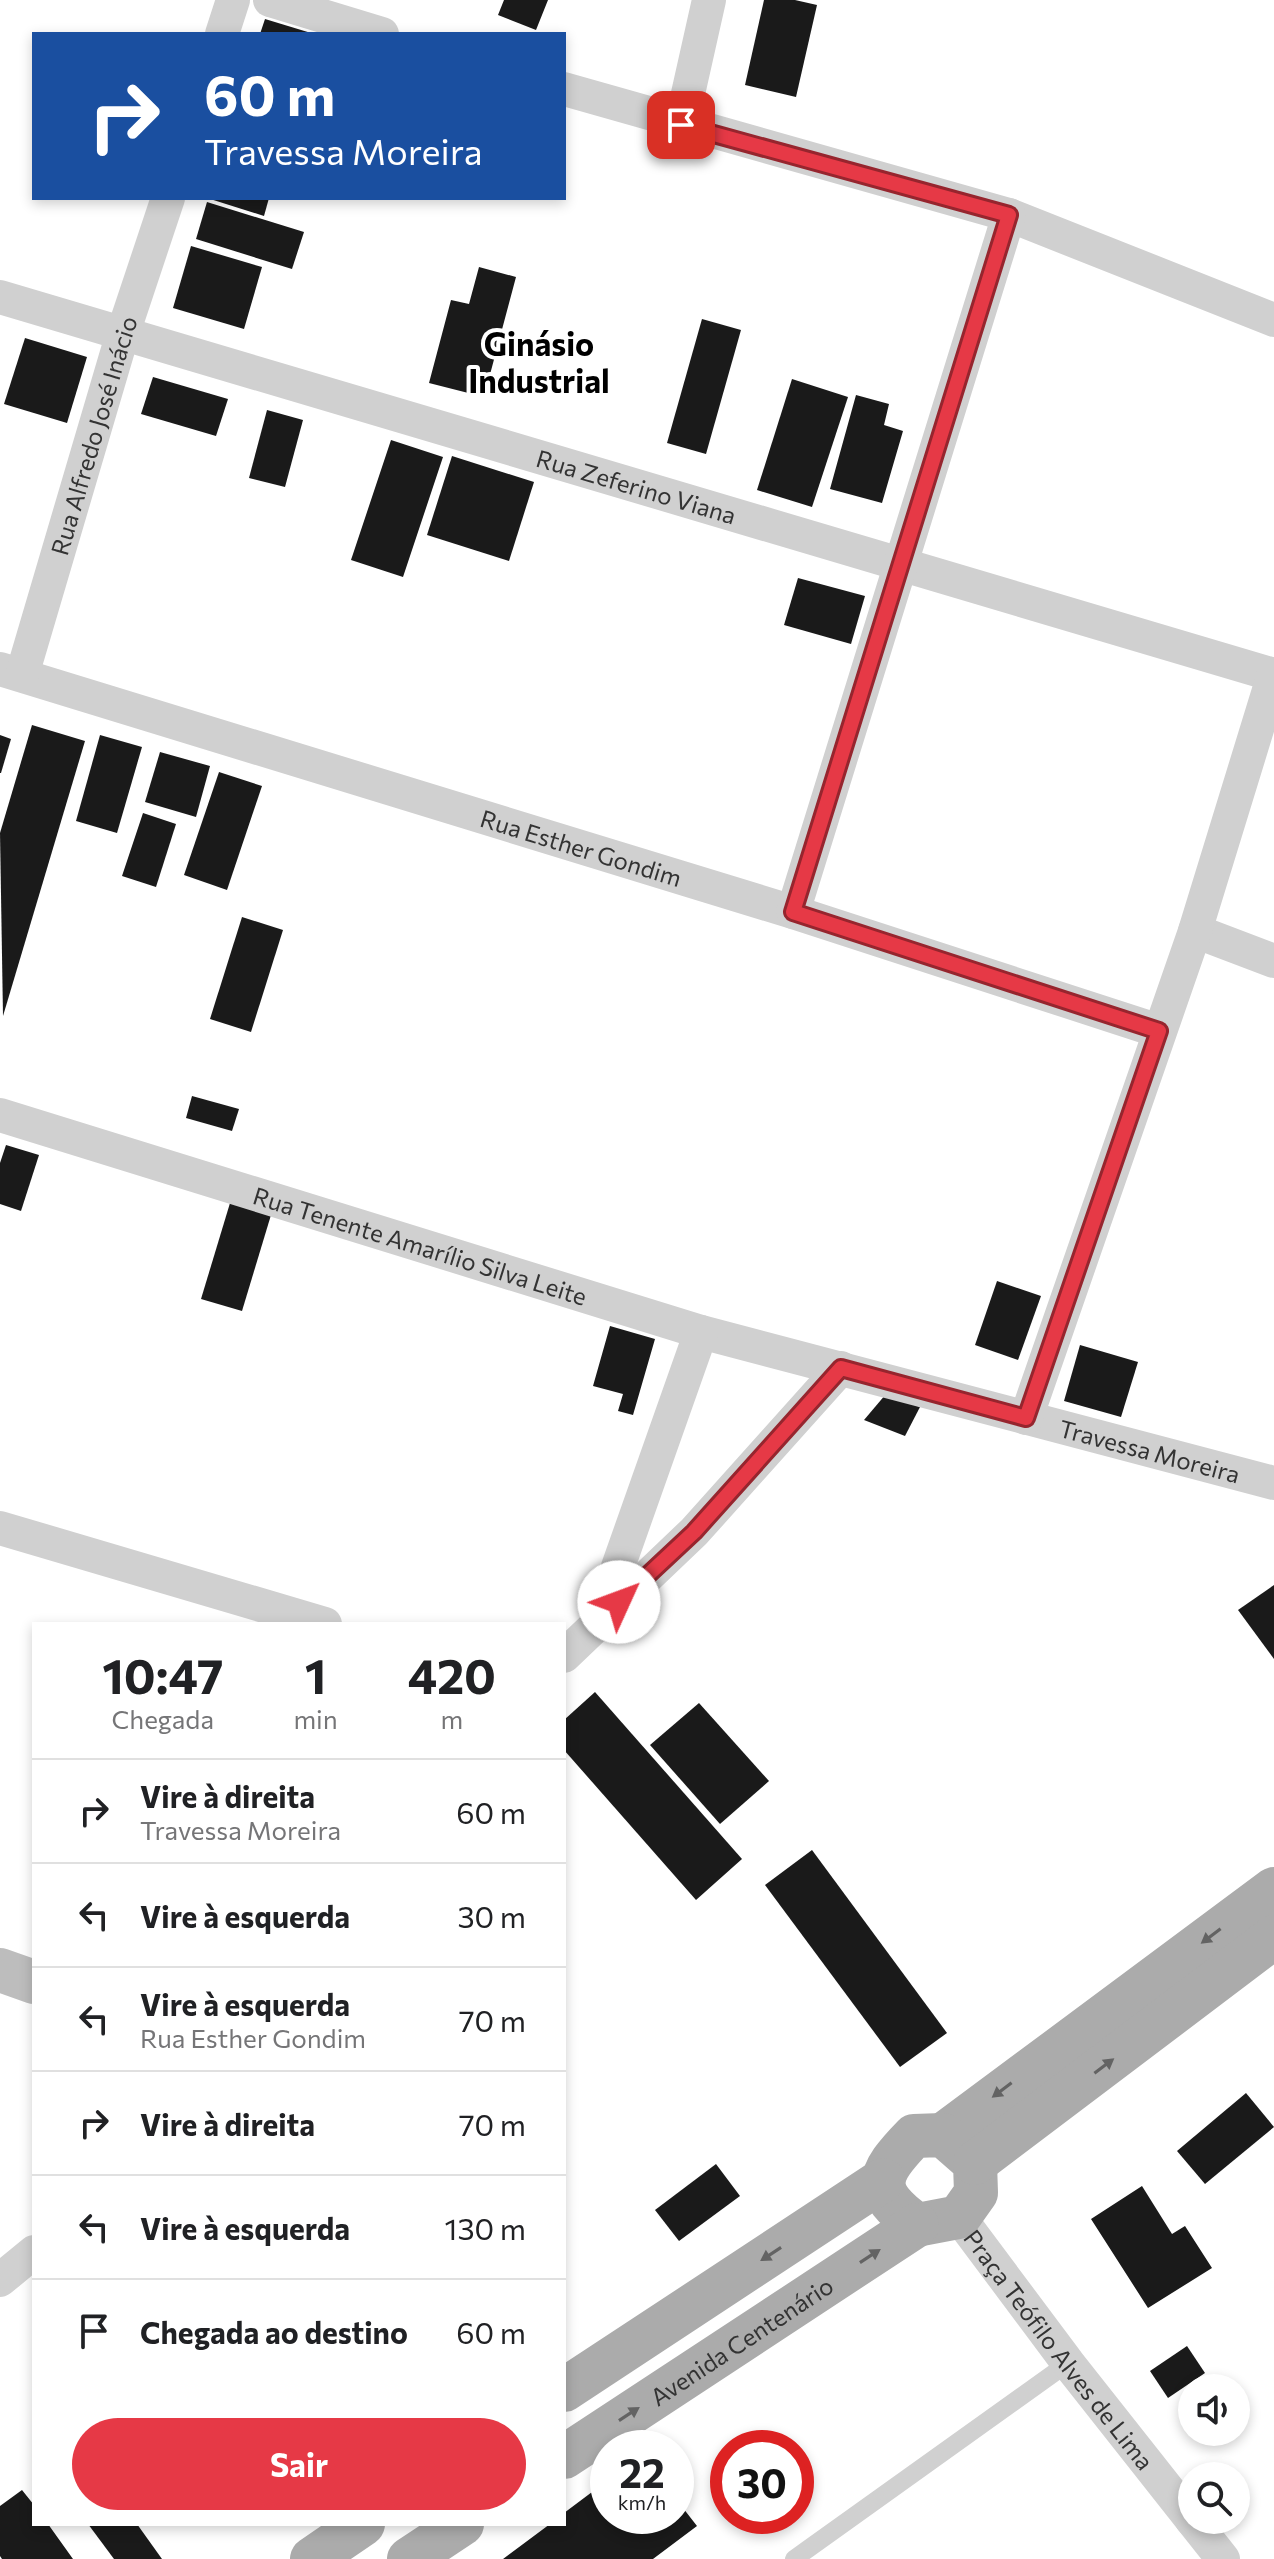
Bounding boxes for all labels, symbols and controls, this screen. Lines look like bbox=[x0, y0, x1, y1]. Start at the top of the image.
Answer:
text: 60 m bbox=[204, 59, 335, 128]
icon: right bbox=[72, 64, 176, 168]
pin bbox=[647, 91, 715, 159]
icon: arrive bbox=[659, 103, 703, 147]
text: Travessa Moreira bbox=[204, 128, 483, 172]
street label: Rua Alfredo José Inácio bbox=[44, 312, 142, 558]
district label: Ginásio Industrial bbox=[468, 323, 610, 400]
street label: Rua Zeferino Viana bbox=[533, 443, 740, 529]
street label: Rua Esther Gondim bbox=[477, 803, 685, 892]
street label: Rua Tenente Amarílio Silva Leite bbox=[250, 1180, 591, 1310]
street label: Travessa Moreira bbox=[1056, 1413, 1243, 1488]
position arrow bbox=[577, 1560, 661, 1644]
text: 10:47 bbox=[102, 1645, 223, 1704]
text: 1 bbox=[305, 1645, 326, 1704]
text: 420 bbox=[408, 1645, 496, 1704]
text: Chegada bbox=[111, 1703, 214, 1734]
text: min bbox=[293, 1703, 338, 1734]
text: m bbox=[440, 1703, 463, 1734]
text: Vire à direita bbox=[140, 1777, 315, 1814]
icon: right bbox=[72, 1789, 116, 1833]
text: 60 m bbox=[456, 1793, 526, 1830]
text: Travessa Moreira bbox=[140, 1814, 341, 1845]
icon: left bbox=[72, 1893, 116, 1937]
text: Vire à esquerda bbox=[140, 1897, 350, 1934]
text: 30 m bbox=[457, 1897, 526, 1934]
one-way arrow bbox=[1201, 1927, 1222, 1943]
text: Vire à esquerda bbox=[140, 1985, 350, 2022]
icon: left bbox=[72, 1997, 116, 2041]
text: 70 m bbox=[459, 2001, 526, 2038]
text: Rua Esther Gondim bbox=[140, 2022, 366, 2053]
one-way arrow bbox=[1094, 2058, 1114, 2074]
one-way arrow bbox=[992, 2082, 1013, 2098]
icon: right bbox=[72, 2101, 116, 2145]
text: Vire à direita bbox=[140, 2105, 315, 2142]
text: 70 m bbox=[459, 2105, 526, 2142]
icon: left bbox=[72, 2205, 116, 2249]
text: Vire à esquerda bbox=[140, 2209, 350, 2246]
text: 130 m bbox=[445, 2209, 526, 2246]
street label: Praça Teófilo Alves de Lima bbox=[959, 2223, 1161, 2475]
one-way arrow bbox=[761, 2246, 782, 2261]
one-way arrow bbox=[859, 2250, 881, 2264]
street label: Avenida Centenário bbox=[644, 2270, 838, 2411]
icon: arrive bbox=[72, 2309, 116, 2353]
text: Chegada ao destino bbox=[140, 2313, 408, 2350]
text: 60 m bbox=[456, 2313, 526, 2350]
map controls bbox=[1178, 2374, 1250, 2534]
button: sound bbox=[1178, 2374, 1250, 2446]
one-way arrow bbox=[619, 2407, 640, 2422]
button: Sair bbox=[72, 2418, 526, 2510]
speed limit sign: 30 bbox=[710, 2430, 814, 2534]
text: 22 bbox=[619, 2447, 665, 2496]
button: search bbox=[1178, 2462, 1250, 2534]
text: km/h bbox=[618, 2490, 666, 2514]

